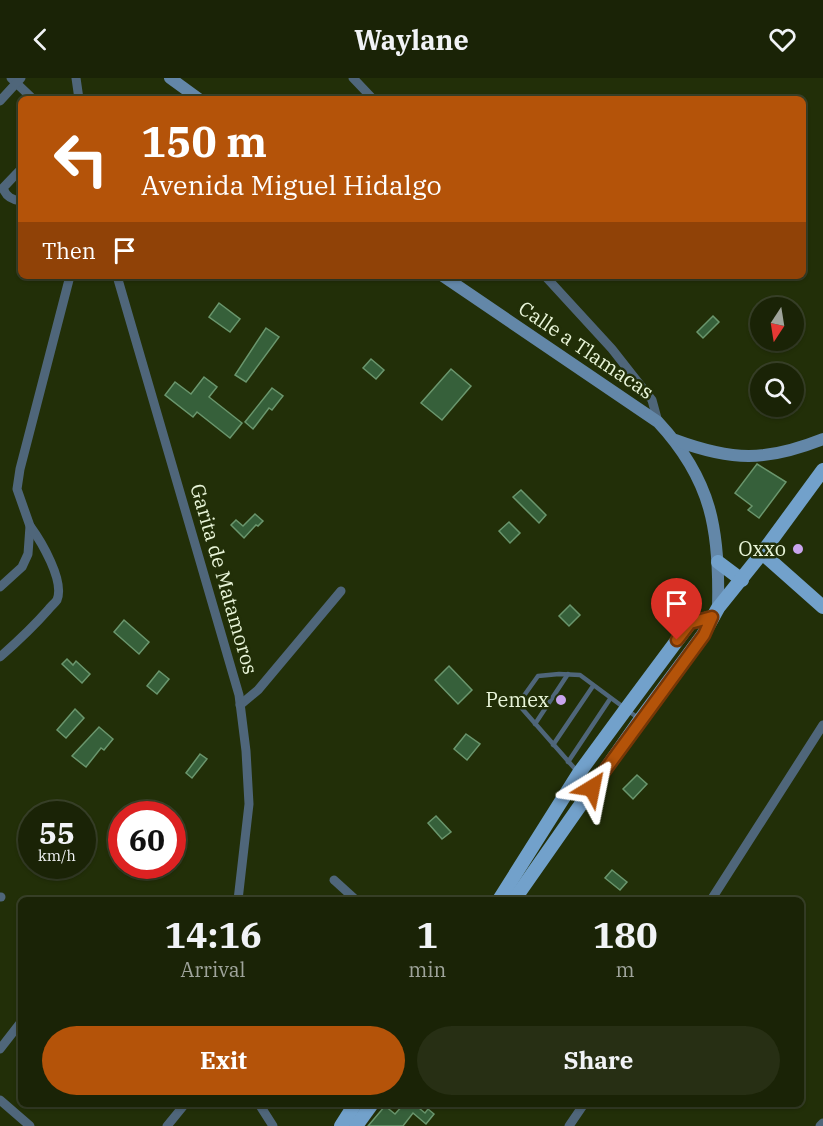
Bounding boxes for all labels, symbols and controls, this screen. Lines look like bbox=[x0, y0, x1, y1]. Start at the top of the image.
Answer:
text: Waylane bbox=[354, 22, 469, 57]
icon: back bbox=[24, 23, 57, 56]
icon: heart bbox=[766, 23, 799, 56]
text: 150 m bbox=[141, 114, 267, 169]
icon: left bbox=[42, 120, 120, 198]
text: Avenida Miguel Hidalgo bbox=[141, 167, 442, 202]
icon: arrive bbox=[108, 234, 141, 267]
text: Then bbox=[42, 236, 96, 265]
street label: Calle a Tlamacas bbox=[513, 294, 659, 405]
north arrow bbox=[750, 297, 804, 351]
map controls bbox=[750, 297, 804, 417]
button: search bbox=[750, 363, 804, 417]
street label: Garita de Matamoros bbox=[184, 480, 265, 677]
place label: Oxxo bbox=[738, 535, 786, 562]
marker: Oxxo bbox=[791, 542, 805, 556]
pin bbox=[651, 578, 702, 640]
icon: arrive bbox=[660, 587, 693, 620]
place label: Pemex bbox=[485, 686, 549, 713]
marker: Pemex bbox=[554, 693, 568, 707]
position arrow bbox=[560, 756, 624, 820]
speed limit sign: 60 bbox=[108, 801, 186, 879]
text: 55 bbox=[39, 813, 75, 852]
text: km/h bbox=[38, 846, 76, 865]
text: 14:16 bbox=[164, 911, 262, 958]
text: 1 bbox=[416, 911, 438, 958]
text: 180 bbox=[593, 911, 658, 958]
text: Arrival bbox=[181, 956, 246, 983]
text: min bbox=[408, 956, 446, 983]
text: m bbox=[616, 956, 635, 983]
button: Exit bbox=[42, 1026, 405, 1095]
button: Share bbox=[417, 1026, 780, 1095]

